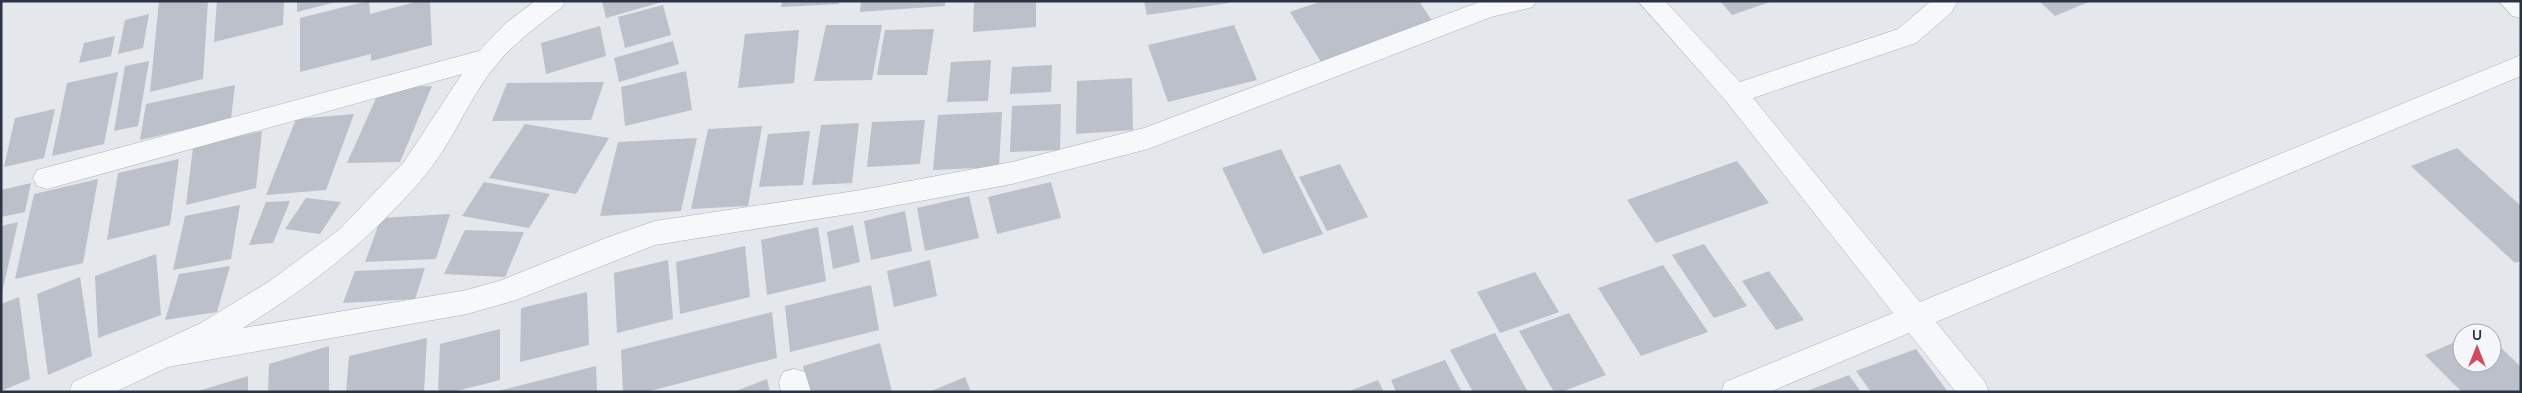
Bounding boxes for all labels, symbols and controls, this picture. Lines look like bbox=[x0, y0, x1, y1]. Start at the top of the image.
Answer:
north arrow bbox=[2452, 323, 2502, 373]
text: U bbox=[2472, 326, 2482, 344]

